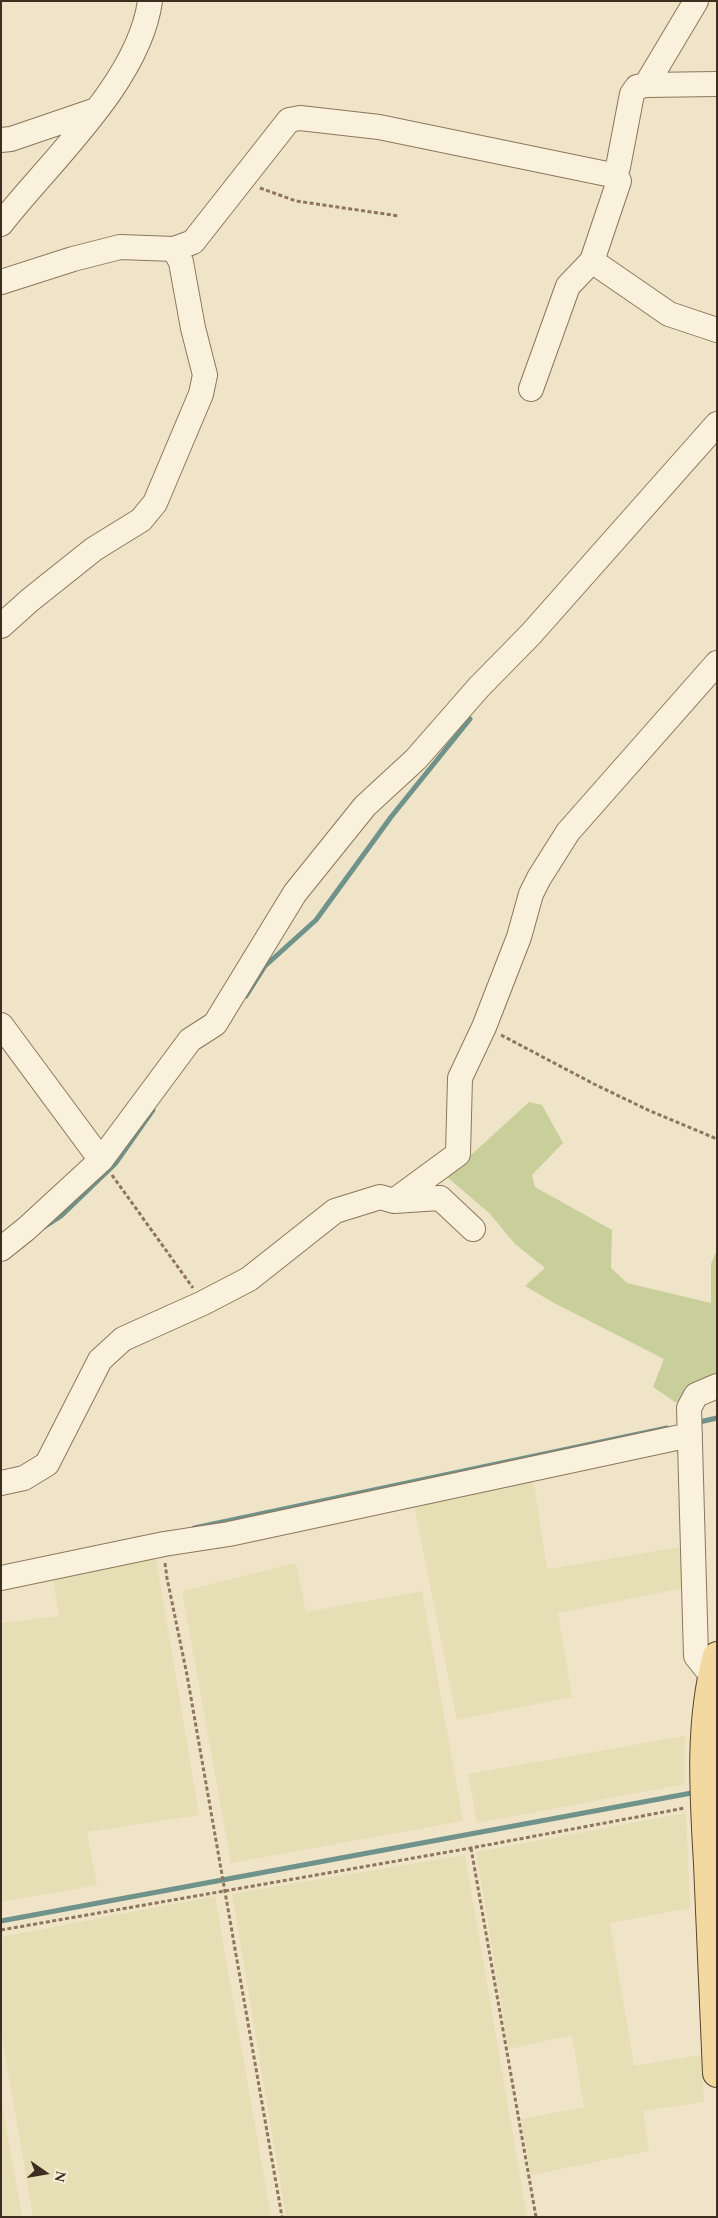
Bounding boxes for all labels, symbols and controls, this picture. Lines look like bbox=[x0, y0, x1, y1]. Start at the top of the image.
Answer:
north arrow bbox=[20, 2148, 70, 2198]
text: N bbox=[49, 2169, 72, 2184]

